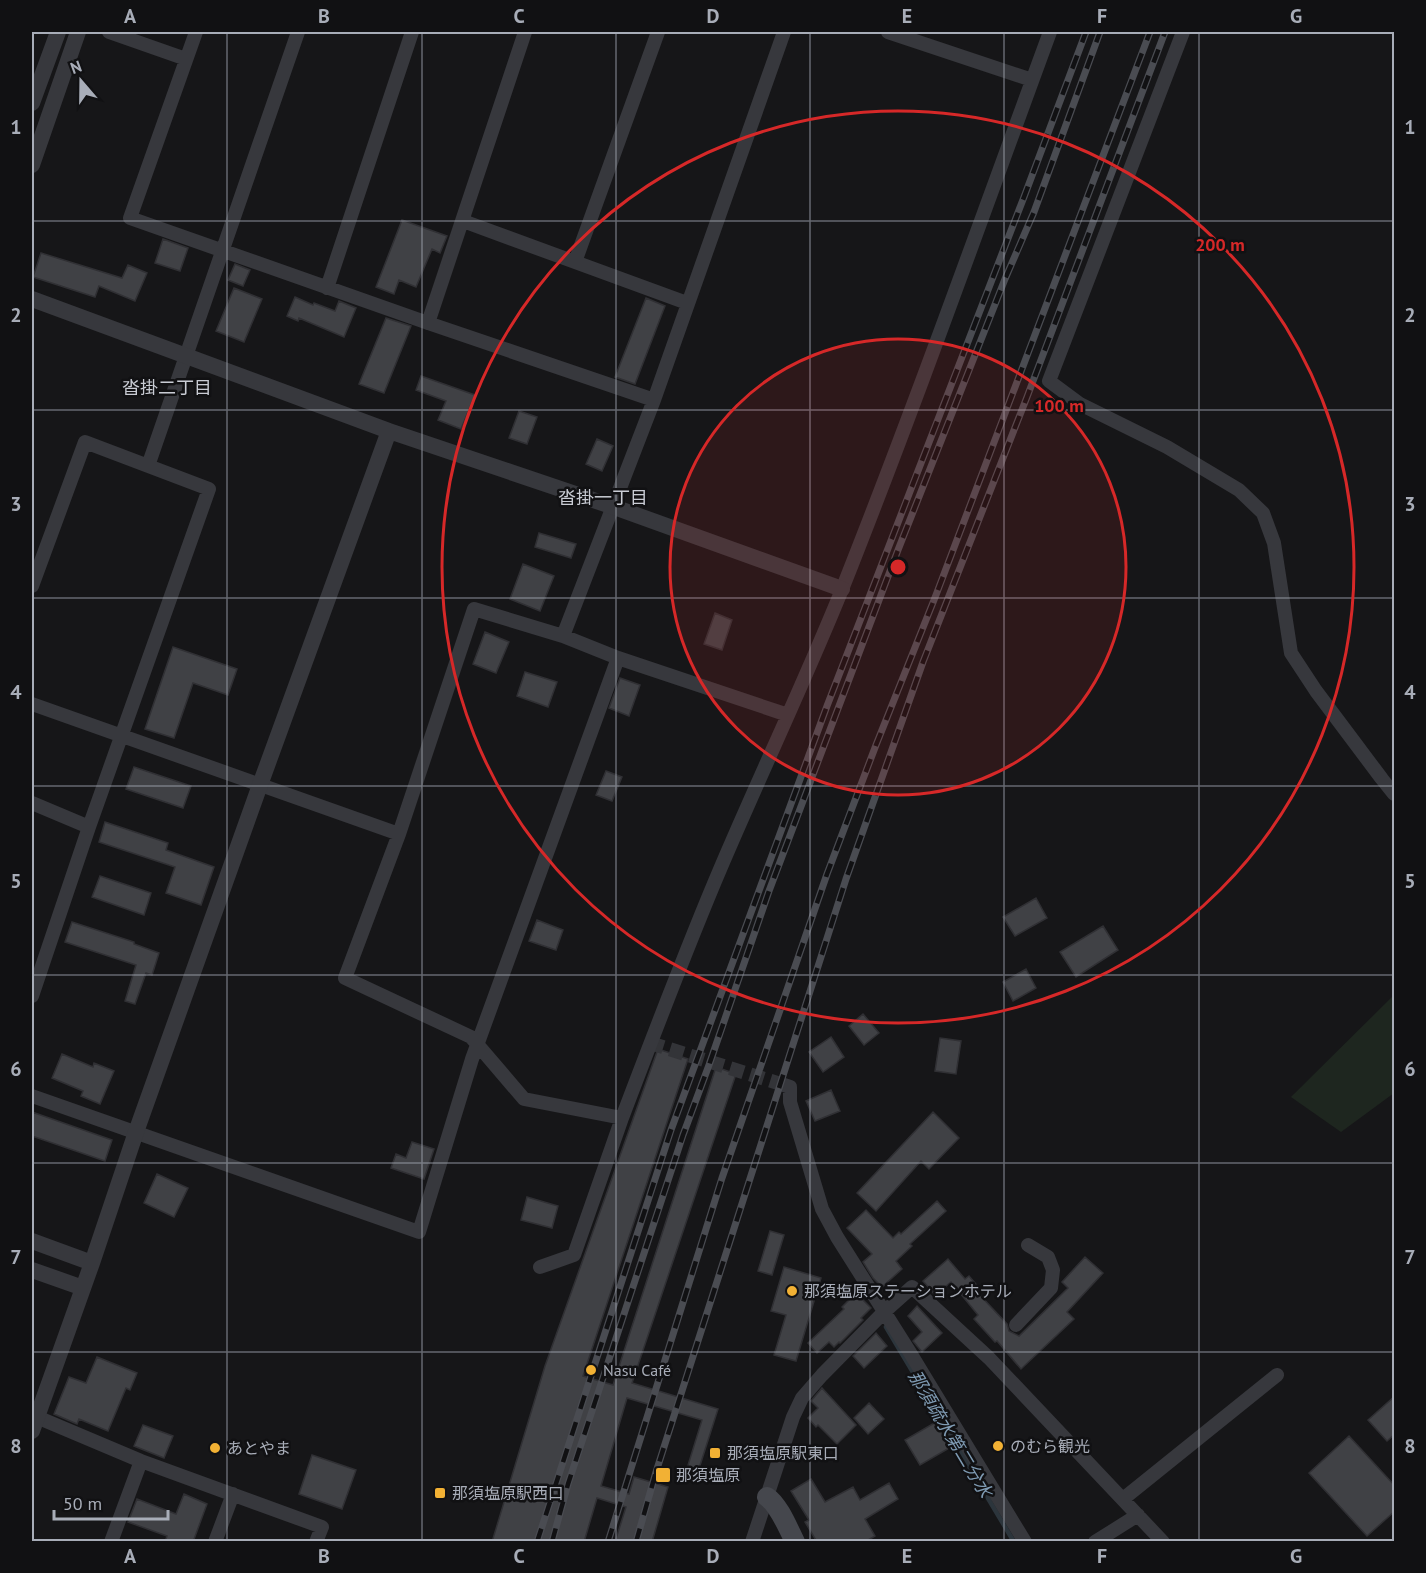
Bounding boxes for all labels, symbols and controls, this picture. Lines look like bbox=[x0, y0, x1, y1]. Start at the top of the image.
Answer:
text: A bbox=[124, 3, 137, 29]
text: B bbox=[318, 3, 330, 29]
text: C bbox=[513, 3, 525, 29]
text: D bbox=[707, 3, 720, 29]
text: E bbox=[902, 3, 912, 29]
text: F bbox=[1097, 3, 1107, 29]
text: G bbox=[1290, 3, 1302, 29]
north arrow bbox=[51, 51, 111, 111]
text: N bbox=[68, 56, 84, 78]
text: 1 bbox=[10, 114, 22, 140]
text: 1 bbox=[1404, 114, 1416, 140]
text: 200 m bbox=[1195, 233, 1245, 256]
text: 2 bbox=[10, 302, 22, 328]
text: 2 bbox=[1404, 302, 1416, 328]
district label: 沓掛二丁目 bbox=[122, 376, 212, 399]
text: 100 m bbox=[1034, 394, 1084, 417]
district label: 沓掛一丁目 bbox=[558, 486, 648, 509]
text: 3 bbox=[10, 491, 22, 517]
text: 3 bbox=[1404, 491, 1416, 517]
centre of rings bbox=[888, 557, 908, 577]
text: 4 bbox=[10, 679, 22, 705]
text: 4 bbox=[1404, 679, 1416, 705]
text: 5 bbox=[10, 868, 22, 894]
text: 5 bbox=[1404, 868, 1416, 894]
text: 6 bbox=[10, 1056, 22, 1082]
text: 6 bbox=[1404, 1056, 1416, 1082]
text: 7 bbox=[10, 1244, 22, 1270]
text: 7 bbox=[1404, 1244, 1416, 1270]
place label: 那須塩原ステーションホテル bbox=[804, 1281, 1012, 1301]
marker: 那須塩原ステーションホテル bbox=[785, 1284, 799, 1298]
place label: Nasu Café bbox=[603, 1360, 671, 1380]
marker: Nasu Café bbox=[584, 1363, 598, 1377]
water label: 那須疏水第二分水 bbox=[903, 1366, 998, 1503]
text: 8 bbox=[10, 1433, 22, 1459]
text: 8 bbox=[1404, 1433, 1416, 1459]
place label: のむら観光 bbox=[1010, 1436, 1090, 1456]
place label: あとやま bbox=[227, 1438, 291, 1458]
marker: のむら観光 bbox=[991, 1439, 1005, 1453]
marker: あとやま bbox=[208, 1441, 222, 1455]
place label: 那須塩原駅東口 bbox=[727, 1443, 839, 1463]
marker: 那須塩原駅東口 bbox=[708, 1446, 722, 1460]
place label: 那須塩原 bbox=[676, 1465, 740, 1485]
marker: 那須塩原 bbox=[654, 1466, 672, 1484]
scale bar bbox=[54, 1483, 168, 1521]
place label: 那須塩原駅西口 bbox=[452, 1483, 564, 1503]
marker: 那須塩原駅西口 bbox=[433, 1486, 447, 1500]
text: 50 m bbox=[63, 1492, 102, 1515]
text: A bbox=[124, 1543, 137, 1569]
text: B bbox=[318, 1543, 330, 1569]
text: C bbox=[513, 1543, 525, 1569]
text: D bbox=[707, 1543, 720, 1569]
text: E bbox=[902, 1543, 912, 1569]
text: F bbox=[1097, 1543, 1107, 1569]
text: G bbox=[1290, 1543, 1302, 1569]

